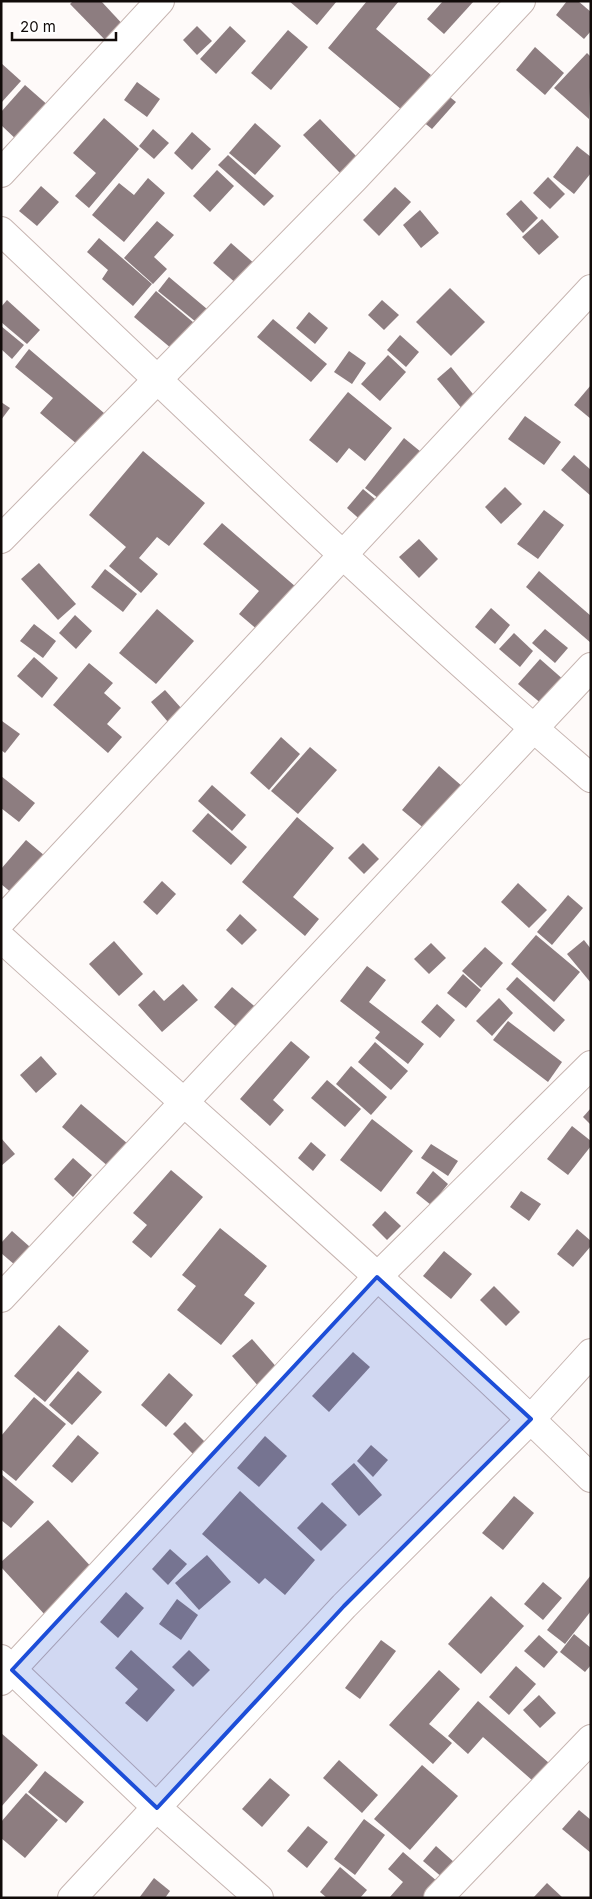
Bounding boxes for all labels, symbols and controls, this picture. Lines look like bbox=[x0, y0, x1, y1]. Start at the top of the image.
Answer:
scale bar bbox=[12, 10, 116, 42]
text: 20 m bbox=[20, 17, 56, 36]

